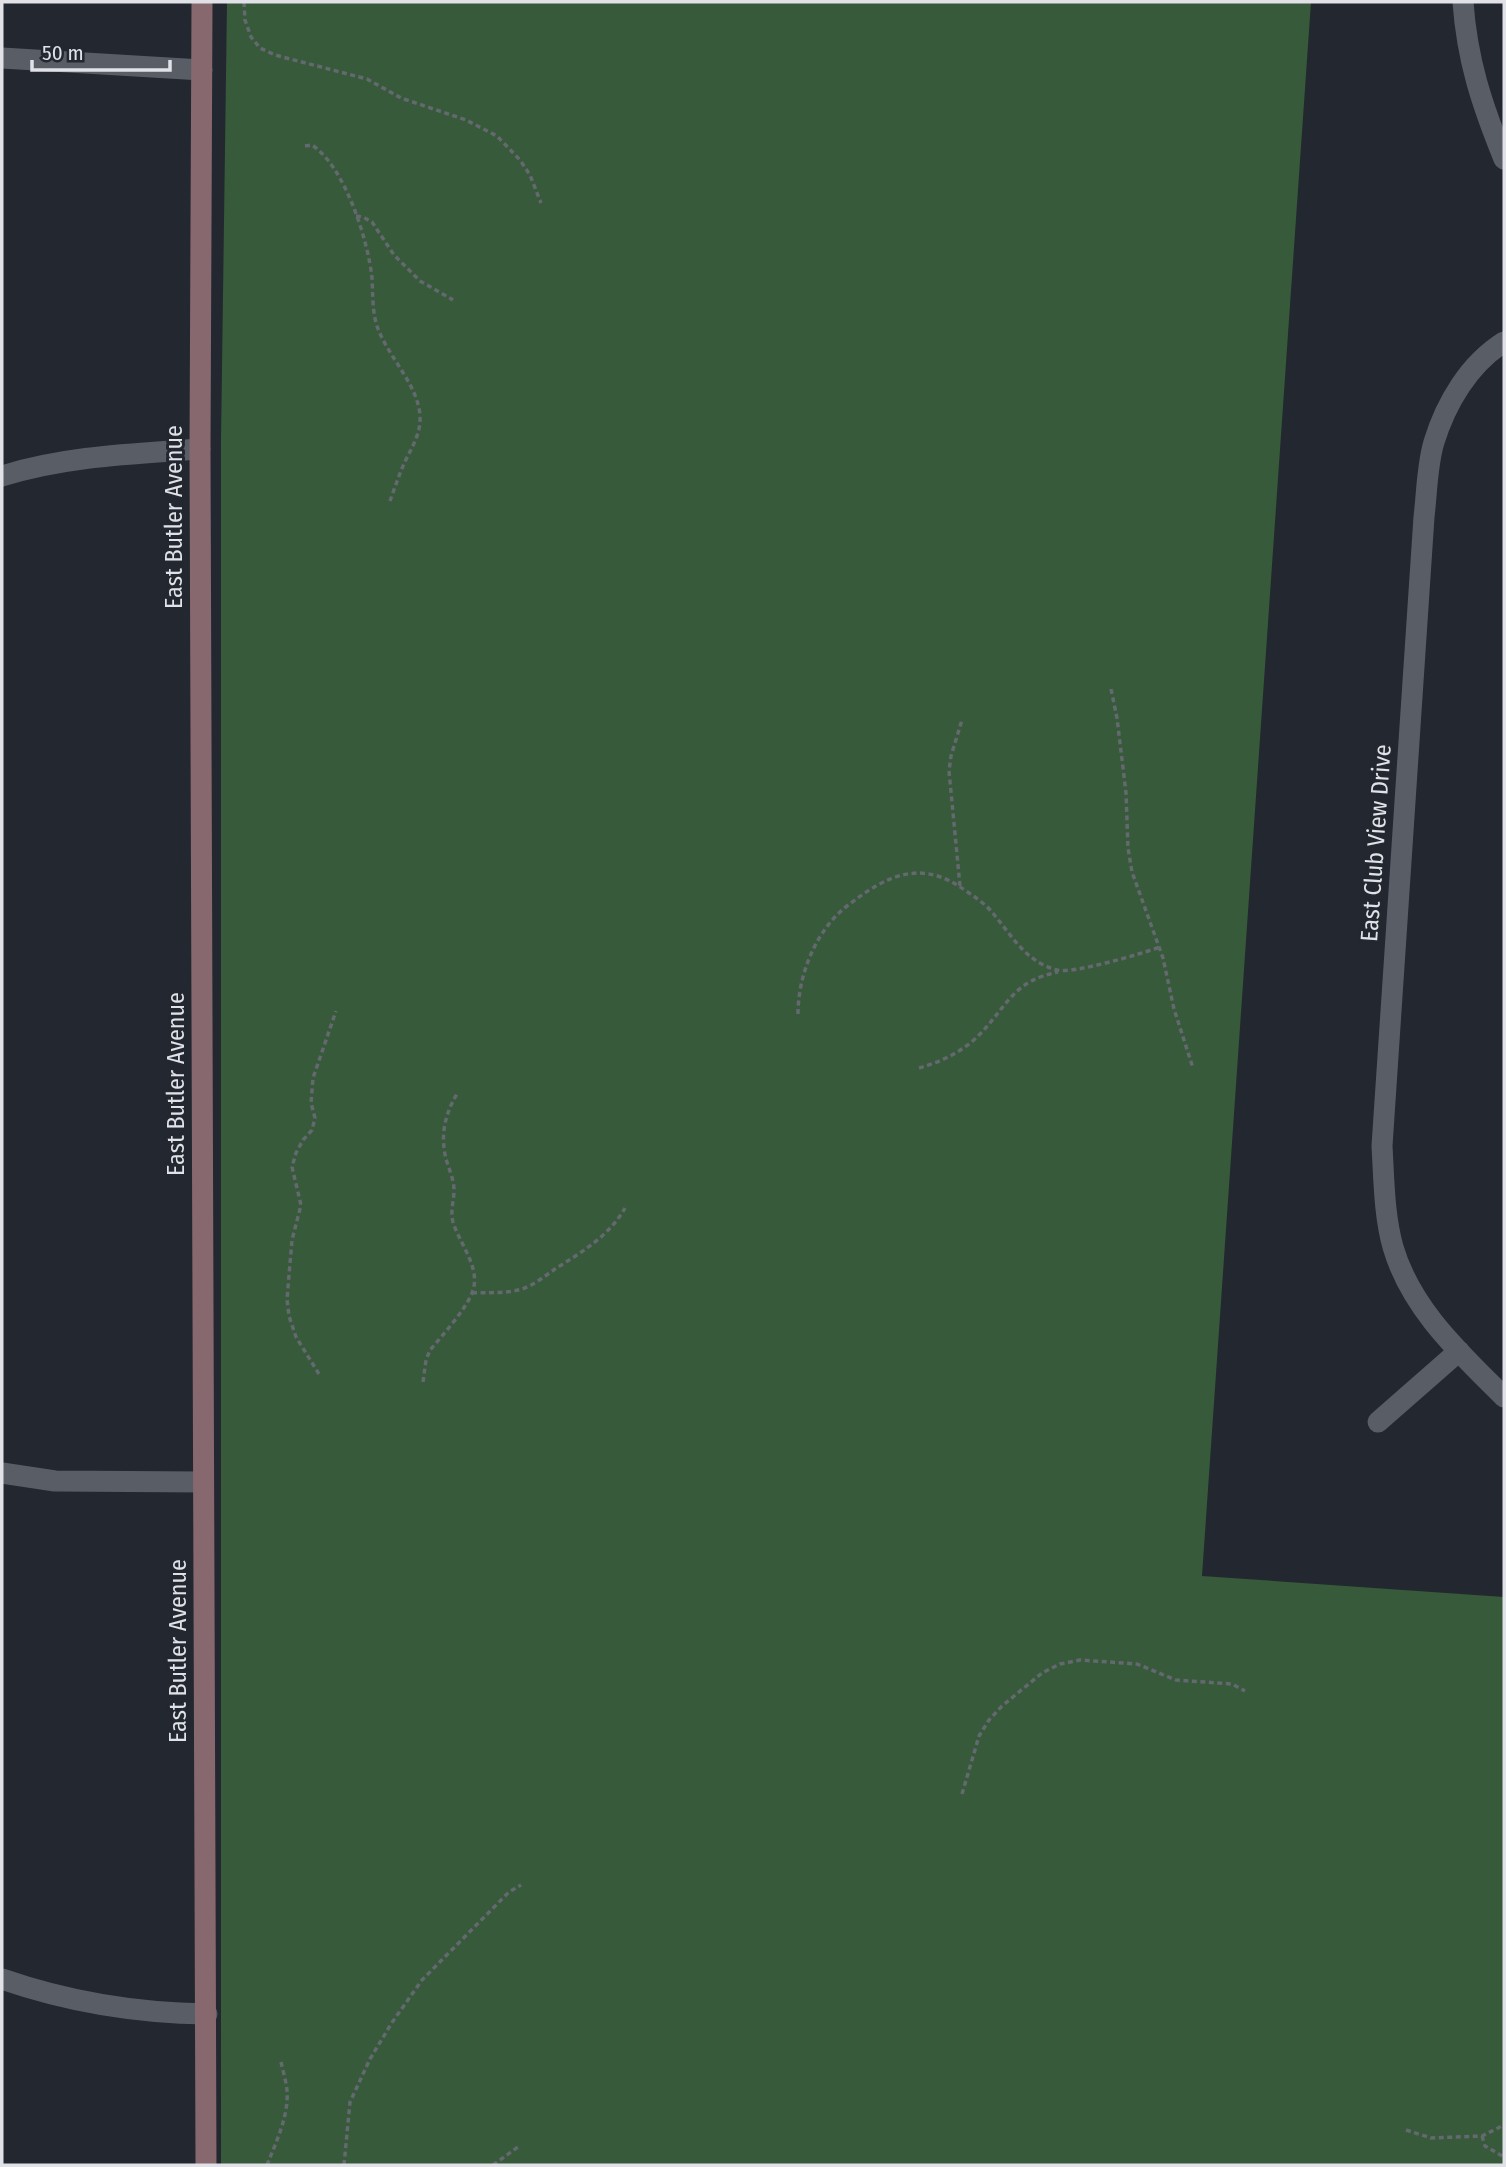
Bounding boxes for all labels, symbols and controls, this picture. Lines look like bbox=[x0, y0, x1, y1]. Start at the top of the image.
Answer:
scale bar bbox=[32, 28, 170, 72]
text: 50 m bbox=[42, 40, 84, 66]
street label: East Butler Avenue bbox=[160, 425, 188, 609]
street label: East Club View Drive bbox=[1355, 743, 1397, 943]
street label: East Butler Avenue bbox=[162, 992, 190, 1176]
street label: East Butler Avenue bbox=[164, 1559, 192, 1743]

